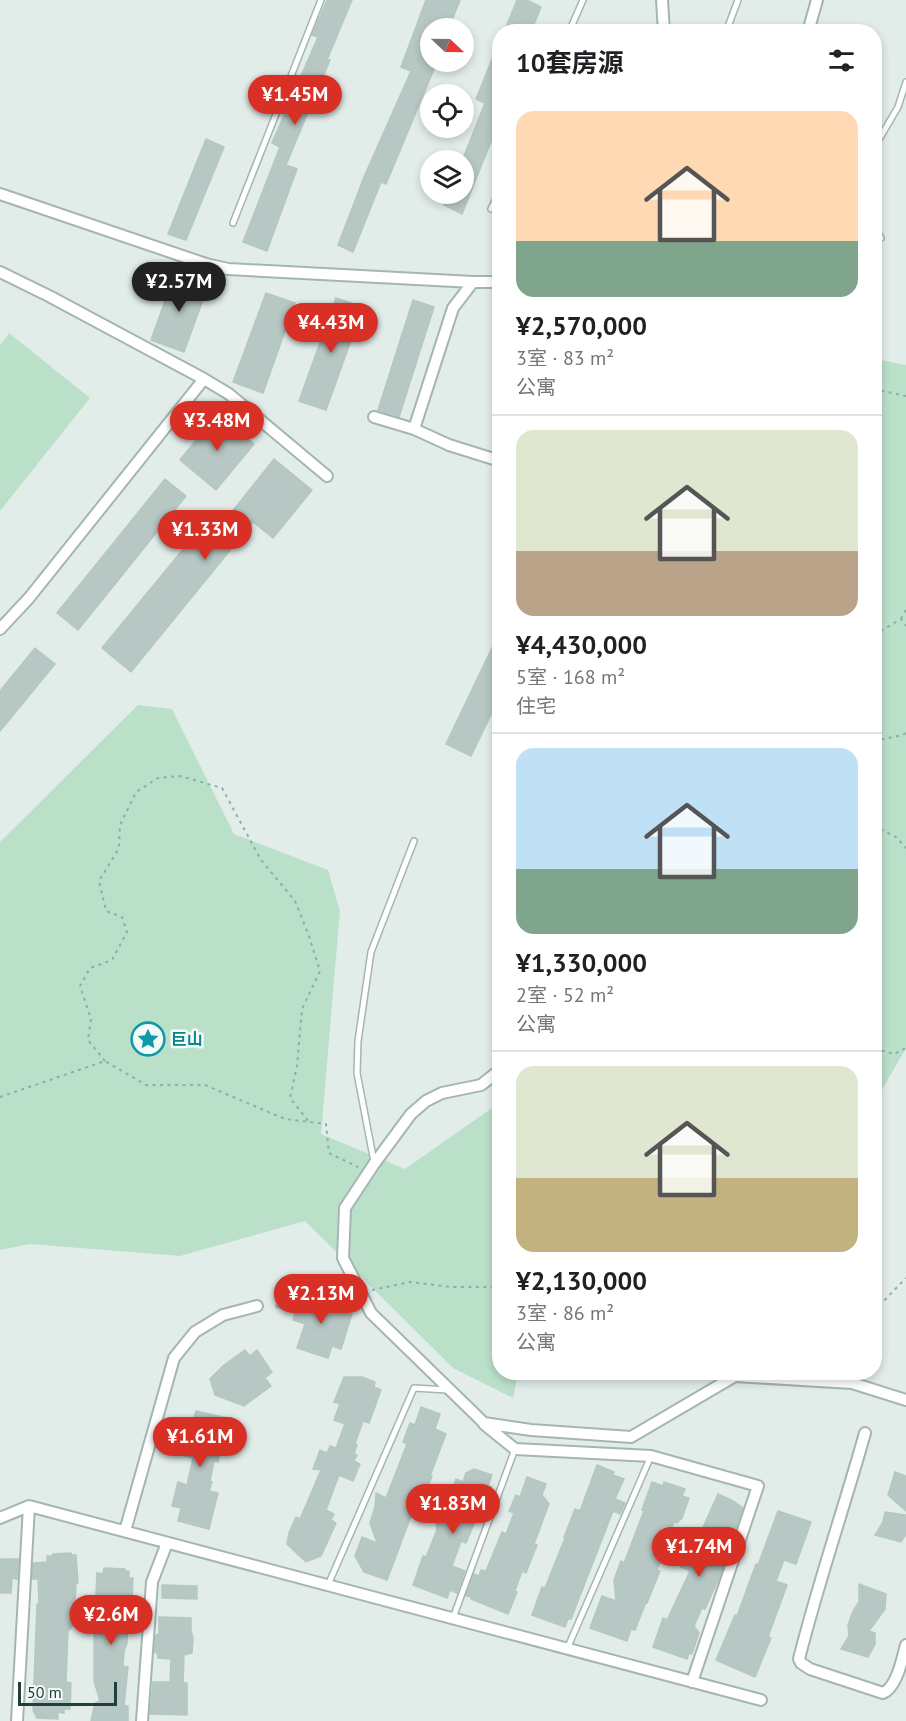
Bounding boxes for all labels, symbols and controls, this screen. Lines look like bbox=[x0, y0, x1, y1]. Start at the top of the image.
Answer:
north arrow bbox=[420, 18, 474, 72]
map controls bbox=[420, 18, 474, 204]
icon: filters bbox=[825, 44, 858, 77]
text: 10套房源 bbox=[516, 46, 623, 79]
pin: ¥1.45M bbox=[246, 75, 344, 126]
text: ¥1.45M bbox=[262, 81, 328, 107]
button: locate bbox=[420, 84, 474, 138]
button: layers bbox=[420, 150, 474, 204]
icon: home bbox=[633, 150, 741, 258]
pin: ¥2.57M bbox=[130, 262, 228, 313]
text: ¥2.57M bbox=[146, 268, 212, 294]
pin: ¥4.43M bbox=[282, 303, 380, 354]
text: ¥4.43M bbox=[298, 309, 364, 335]
text: ¥2,570,000 bbox=[516, 309, 647, 342]
text: 3室 · 83 m² bbox=[516, 345, 614, 371]
text: 公寓 bbox=[516, 374, 556, 400]
pin: ¥3.48M bbox=[168, 401, 266, 452]
text: ¥3.48M bbox=[184, 407, 250, 433]
icon: home bbox=[633, 469, 741, 577]
pin: ¥1.33M bbox=[156, 510, 254, 561]
text: ¥1.33M bbox=[172, 516, 238, 542]
text: ¥4,430,000 bbox=[516, 628, 647, 661]
text: 5室 · 168 m² bbox=[516, 664, 625, 690]
text: 住宅 bbox=[516, 693, 556, 719]
icon: home bbox=[633, 787, 741, 895]
text: ¥1,330,000 bbox=[516, 946, 647, 979]
text: 2室 · 52 m² bbox=[516, 982, 614, 1008]
text: 公寓 bbox=[516, 1011, 556, 1037]
place icon: 巨山 bbox=[130, 1021, 166, 1057]
place label: 巨山 bbox=[171, 1029, 203, 1049]
icon: home bbox=[633, 1105, 741, 1213]
text: ¥2,130,000 bbox=[516, 1264, 647, 1297]
pin: ¥2.13M bbox=[272, 1274, 370, 1325]
text: ¥2.13M bbox=[288, 1280, 354, 1306]
text: 3室 · 86 m² bbox=[516, 1300, 614, 1326]
text: 公寓 bbox=[516, 1329, 556, 1355]
pin: ¥1.61M bbox=[151, 1417, 249, 1468]
text: ¥1.61M bbox=[167, 1423, 233, 1449]
pin: ¥1.83M bbox=[404, 1484, 502, 1535]
text: ¥1.83M bbox=[420, 1490, 486, 1516]
pin: ¥1.74M bbox=[650, 1527, 748, 1578]
text: ¥1.74M bbox=[666, 1533, 732, 1559]
pin: ¥2.6M bbox=[69, 1595, 153, 1646]
text: ¥2.6M bbox=[84, 1601, 138, 1627]
scale bar bbox=[18, 1679, 117, 1706]
text: 50 m bbox=[27, 1682, 62, 1702]

